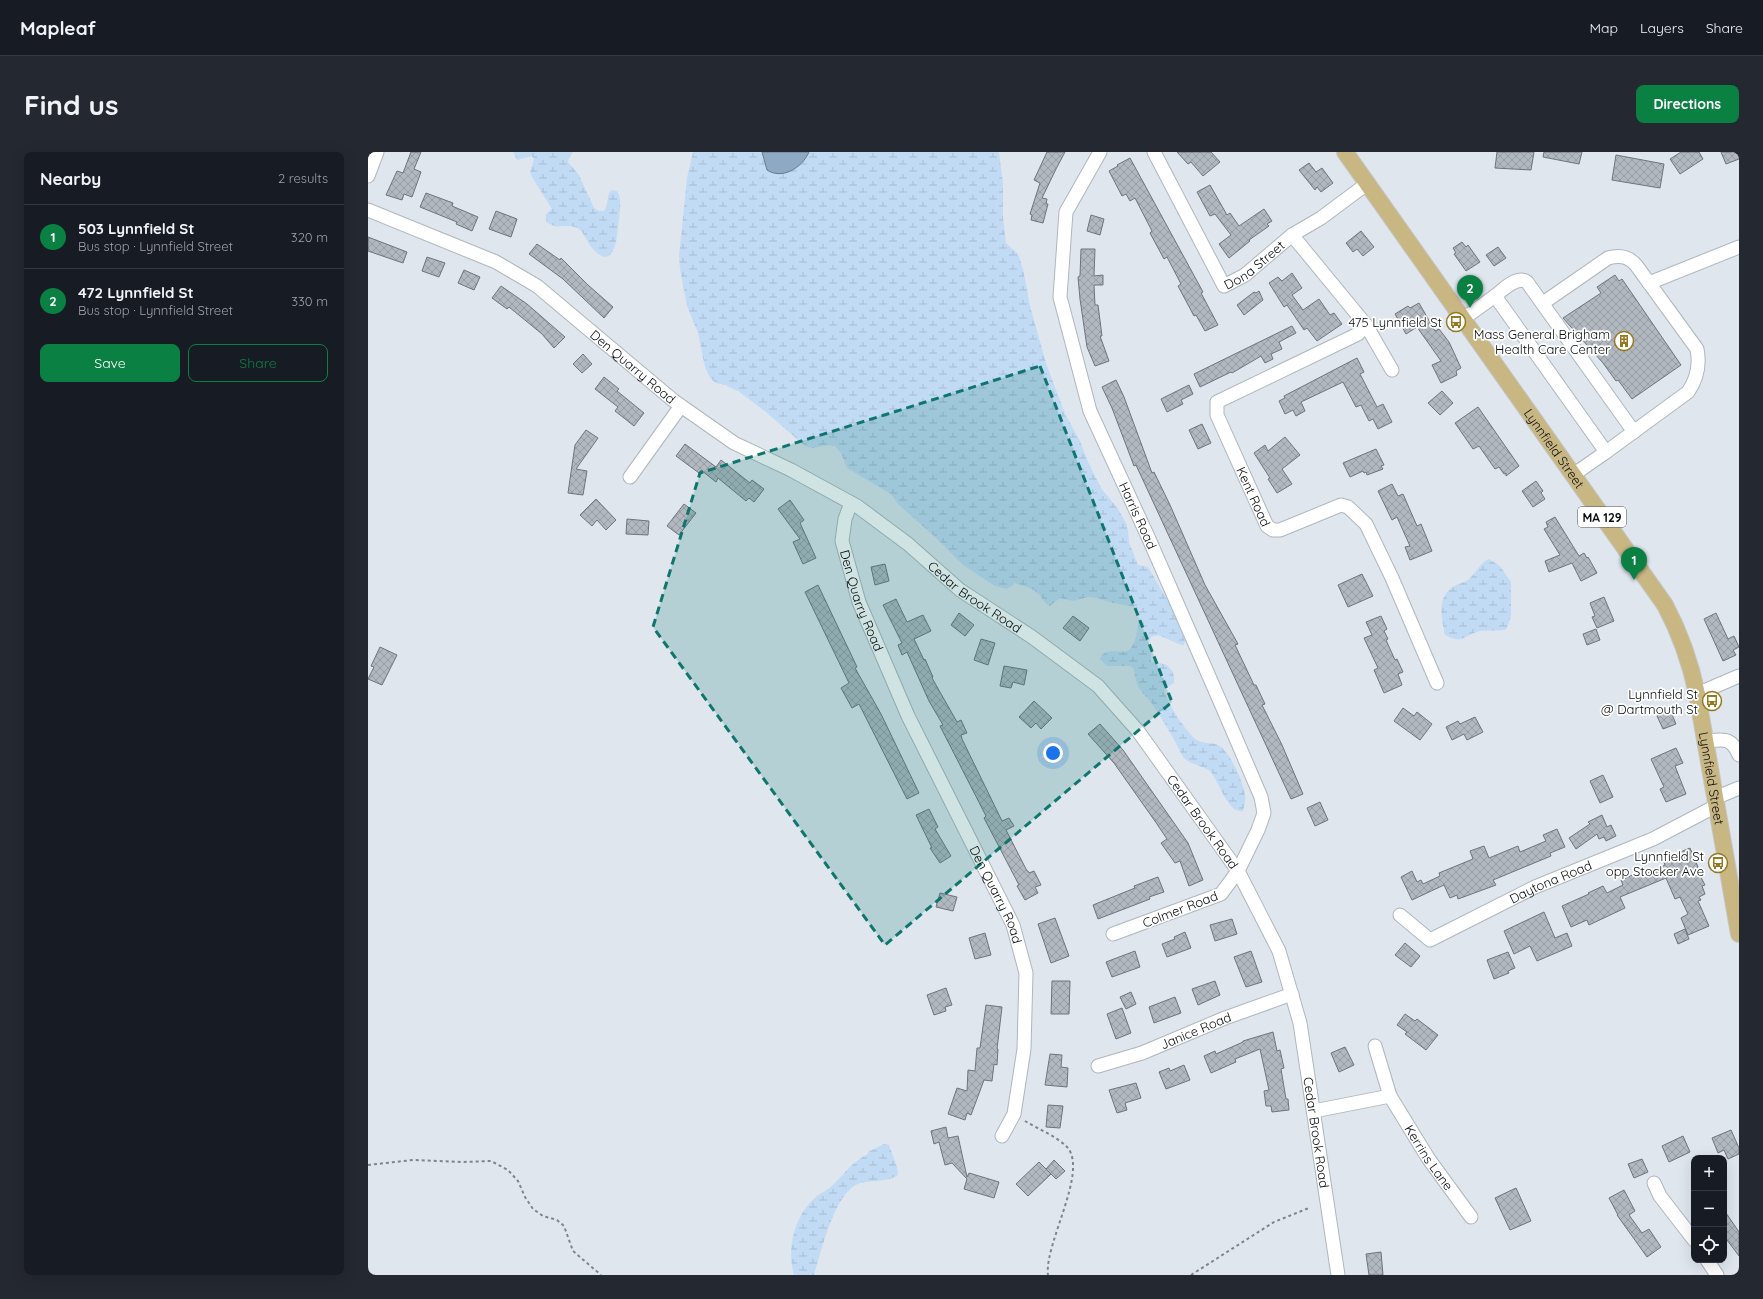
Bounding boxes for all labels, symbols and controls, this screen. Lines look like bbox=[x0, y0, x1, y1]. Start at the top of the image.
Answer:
text: Mapleaf bbox=[20, 16, 96, 40]
text: Map bbox=[1589, 19, 1618, 37]
text: Layers bbox=[1640, 19, 1684, 37]
text: Share bbox=[1706, 19, 1743, 37]
button: Directions bbox=[1636, 85, 1739, 123]
text: Find us bbox=[24, 87, 118, 122]
text: Nearby bbox=[40, 168, 101, 189]
text: 2 results bbox=[278, 170, 328, 186]
text: 503 Lynnfield St bbox=[78, 219, 194, 238]
text: 1 bbox=[50, 229, 56, 245]
text: 320 m bbox=[291, 229, 328, 245]
street label: Dona Street bbox=[1221, 237, 1288, 293]
text: Bus stop · Lynnfield Street bbox=[78, 238, 233, 254]
pin: 2 bbox=[1457, 275, 1483, 308]
text: 472 Lynnfield St bbox=[78, 283, 194, 302]
text: 2 bbox=[49, 293, 57, 309]
text: 330 m bbox=[291, 293, 328, 309]
text: Bus stop · Lynnfield Street bbox=[78, 302, 233, 318]
bus stop icon: 475 Lynnfield St bbox=[1445, 311, 1467, 333]
place label: 475 Lynnfield St bbox=[1348, 314, 1442, 330]
street label: Den Quarry Road bbox=[587, 326, 679, 407]
place label: Mass General Brigham Health Care Center bbox=[1474, 326, 1610, 357]
building icon: Mass General Brigham Health Care Center bbox=[1613, 330, 1635, 352]
button: Save bbox=[40, 344, 180, 382]
button: Share bbox=[188, 344, 328, 382]
street label: Lynnfield Street bbox=[1521, 406, 1588, 491]
street label: Kent Road bbox=[1233, 464, 1274, 529]
street label: Harris Road bbox=[1116, 479, 1160, 551]
road number: MA 129 bbox=[1578, 507, 1626, 527]
pin: 1 bbox=[1621, 547, 1647, 580]
street label: Den Quarry Road bbox=[837, 548, 887, 654]
street label: Cedar Brook Road bbox=[925, 557, 1025, 636]
place label: Lynnfield St @ Dartmouth St bbox=[1601, 686, 1698, 717]
bus stop icon: Lynnfield St @ Dartmouth St bbox=[1701, 690, 1723, 712]
street label: Lynnfield Street bbox=[1696, 731, 1728, 826]
your location bbox=[1043, 743, 1063, 763]
street label: Cedar Brook Road bbox=[1164, 772, 1242, 872]
street label: Den Quarry Road bbox=[966, 843, 1026, 945]
place label: Lynnfield St opp Stocker Ave bbox=[1606, 848, 1704, 879]
bus stop icon: Lynnfield St opp Stocker Ave bbox=[1707, 852, 1729, 874]
street label: Daytona Road bbox=[1507, 857, 1594, 907]
street label: Colmer Road bbox=[1140, 887, 1220, 931]
street label: Janice Road bbox=[1158, 1008, 1233, 1052]
street label: Cedar Brook Road bbox=[1300, 1076, 1333, 1189]
street label: Kerrins Lane bbox=[1401, 1122, 1457, 1193]
map controls bbox=[1691, 1155, 1727, 1263]
button: + bbox=[1691, 1155, 1727, 1191]
button: − bbox=[1691, 1191, 1727, 1227]
button: locate bbox=[1691, 1227, 1727, 1263]

